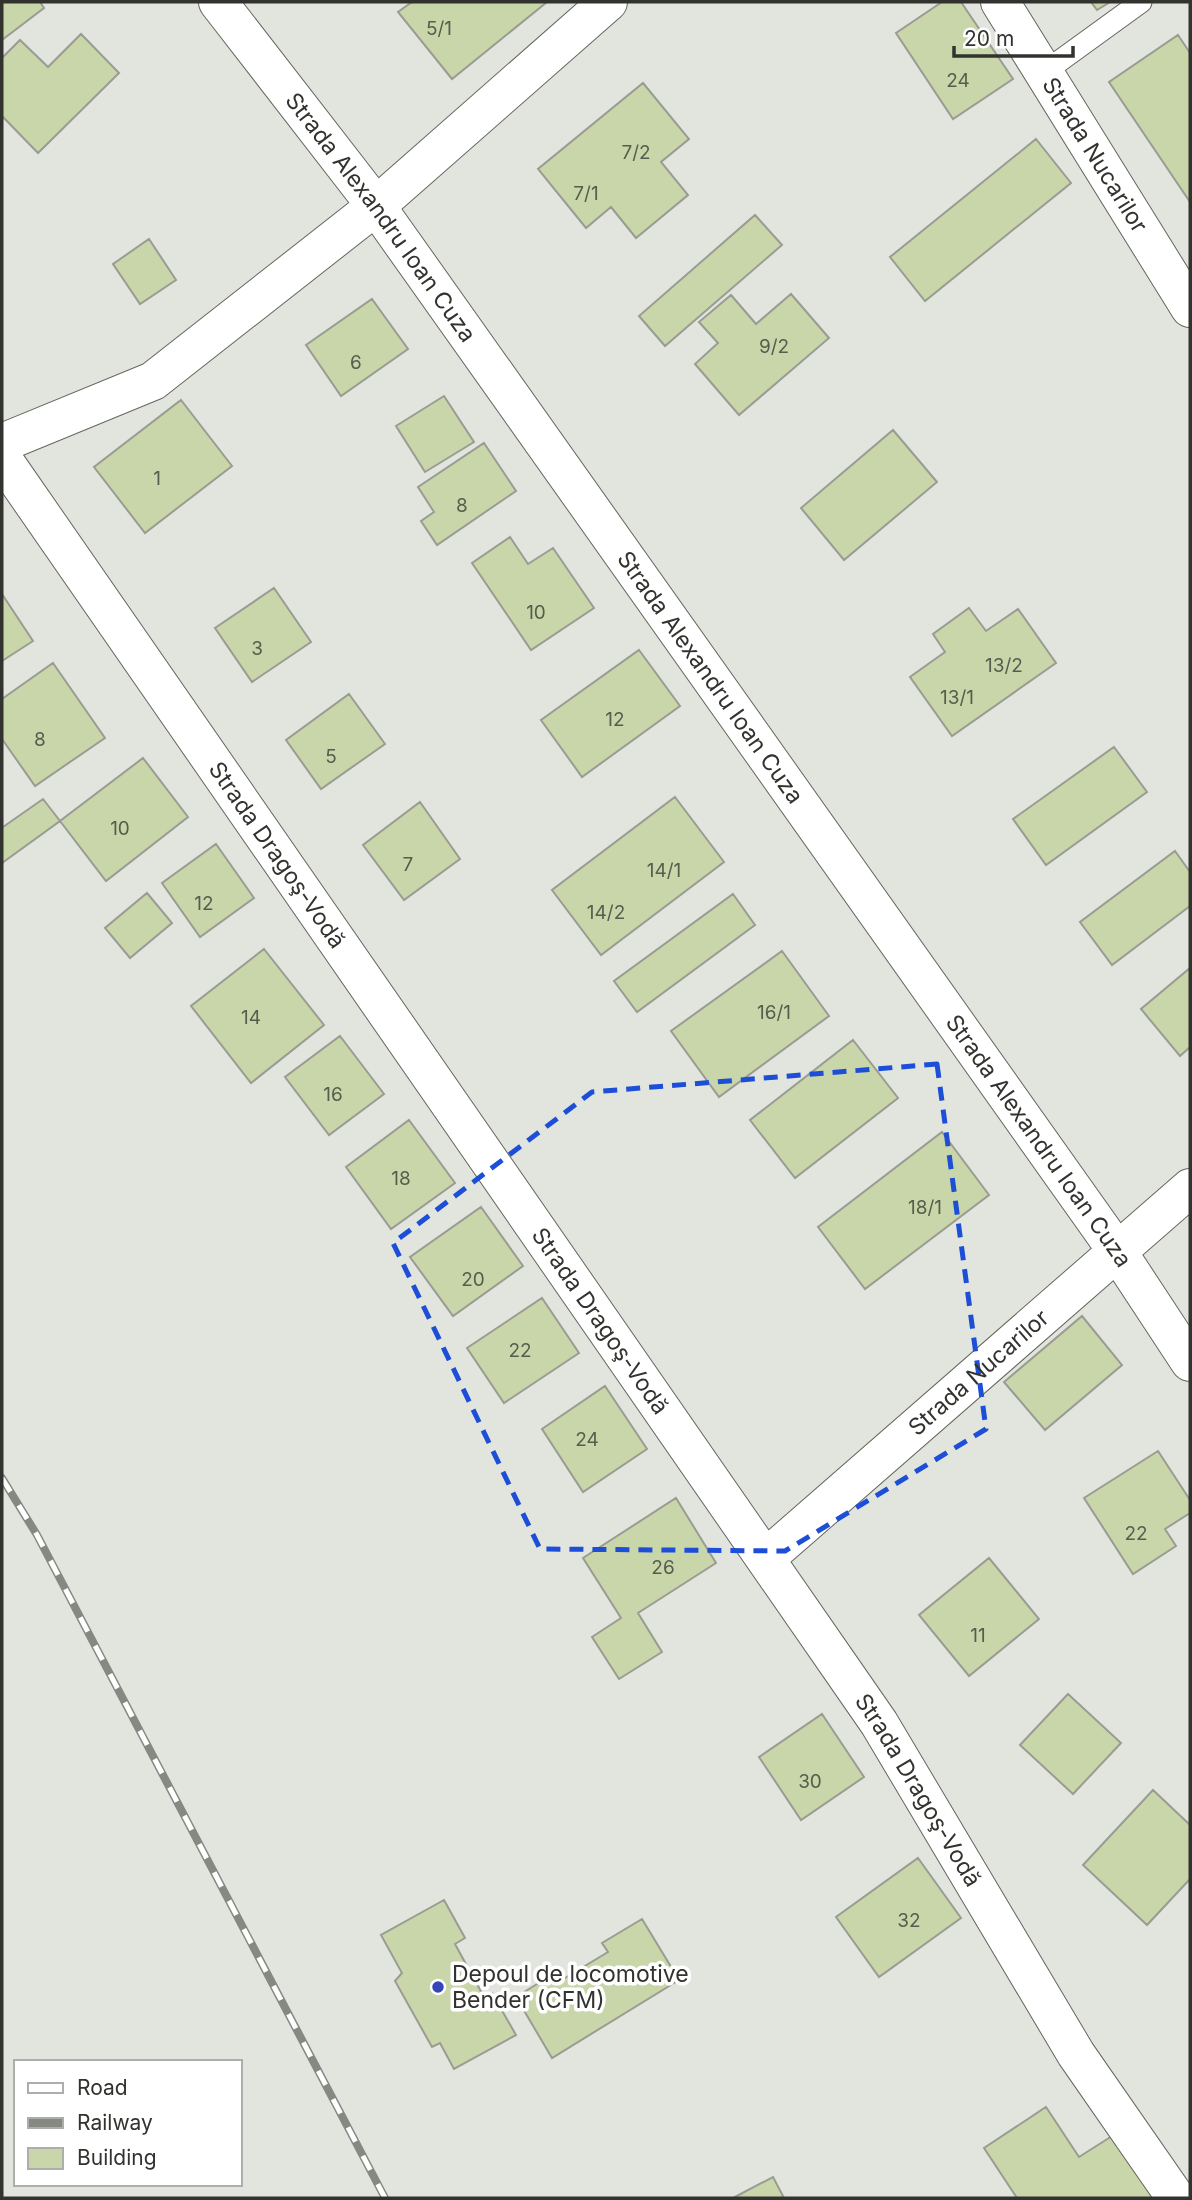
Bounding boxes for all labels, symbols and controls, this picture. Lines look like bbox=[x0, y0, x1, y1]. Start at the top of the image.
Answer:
scale bar bbox=[954, 14, 1073, 58]
house number: 5/1 bbox=[426, 17, 452, 40]
text: 20 m bbox=[964, 26, 1014, 51]
house number: 24 bbox=[946, 69, 970, 92]
street label: Strada Nucarilor bbox=[1036, 72, 1154, 238]
street label: Strada Alexandru Ioan Cuza bbox=[280, 87, 482, 347]
house number: 7/2 bbox=[621, 141, 651, 164]
house number: 7/1 bbox=[573, 182, 599, 205]
house number: 9/2 bbox=[759, 335, 789, 358]
house number: 6 bbox=[350, 351, 362, 374]
house number: 1 bbox=[153, 467, 161, 490]
house number: 8 bbox=[456, 494, 468, 517]
street label: Strada Alexandru Ioan Cuza bbox=[611, 546, 809, 809]
house number: 10 bbox=[526, 601, 546, 624]
house number: 3 bbox=[251, 637, 263, 660]
house number: 13/2 bbox=[985, 654, 1023, 677]
house number: 13/1 bbox=[940, 686, 974, 709]
house number: 12 bbox=[605, 708, 625, 731]
house number: 8 bbox=[34, 728, 46, 751]
house number: 5 bbox=[325, 745, 337, 768]
street label: Strada Dragoş-Vodă bbox=[203, 756, 352, 954]
house number: 10 bbox=[110, 817, 130, 840]
house number: 7 bbox=[403, 853, 413, 876]
house number: 14/1 bbox=[647, 859, 681, 882]
house number: 12 bbox=[194, 892, 214, 915]
house number: 14/2 bbox=[587, 901, 625, 924]
house number: 16/1 bbox=[757, 1001, 791, 1024]
house number: 14 bbox=[241, 1006, 261, 1029]
street label: Strada Alexandru Ioan Cuza bbox=[940, 1009, 1138, 1272]
house number: 16 bbox=[323, 1083, 343, 1106]
house number: 18 bbox=[391, 1167, 411, 1190]
house number: 18/1 bbox=[908, 1196, 942, 1219]
street label: Strada Dragoş-Vodă bbox=[526, 1222, 675, 1420]
house number: 20 bbox=[461, 1268, 485, 1291]
street label: Strada Nucarilor bbox=[902, 1304, 1055, 1441]
house number: 22 bbox=[508, 1339, 532, 1362]
house number: 24 bbox=[575, 1428, 599, 1451]
house number: 22 bbox=[1124, 1522, 1148, 1545]
house number: 26 bbox=[651, 1556, 675, 1579]
house number: 11 bbox=[970, 1624, 986, 1647]
street label: Strada Dragoş-Vodă bbox=[849, 1688, 987, 1892]
house number: 30 bbox=[798, 1770, 822, 1793]
house number: 32 bbox=[897, 1909, 921, 1932]
place label: Depoul de locomotive Bender (CFM) bbox=[452, 1960, 689, 2014]
marker: Depoul de locomotive Bender (CFM) bbox=[430, 1979, 446, 1995]
legend bbox=[14, 2060, 242, 2186]
text: Road bbox=[77, 2075, 128, 2100]
text: Railway bbox=[77, 2110, 153, 2135]
text: Building bbox=[77, 2145, 157, 2170]

